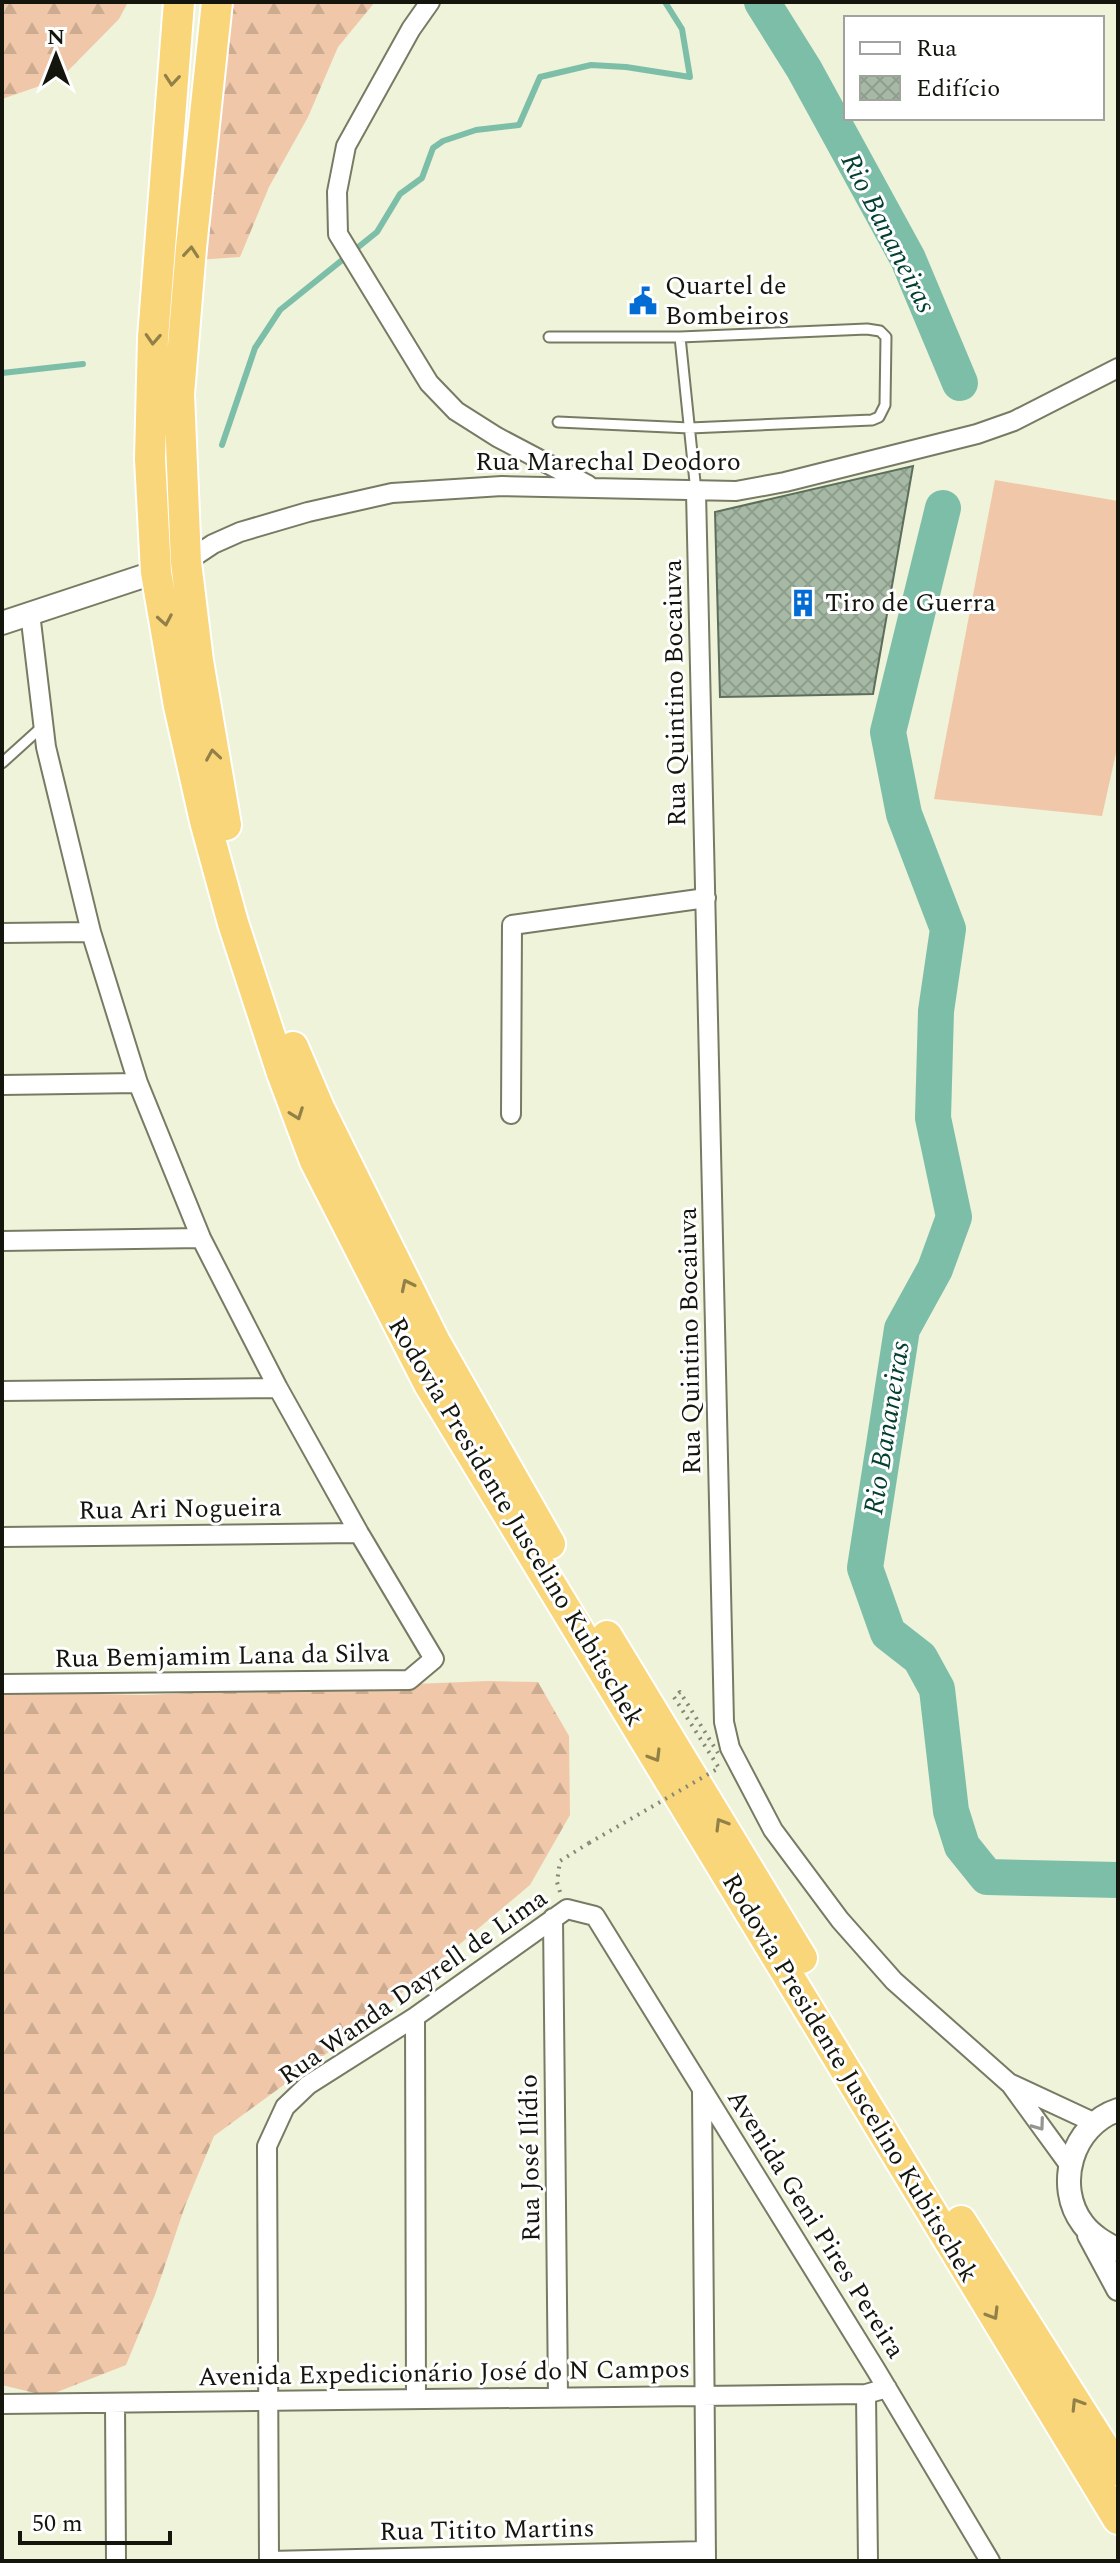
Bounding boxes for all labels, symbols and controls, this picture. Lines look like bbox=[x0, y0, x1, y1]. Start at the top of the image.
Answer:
north arrow bbox=[16, 16, 96, 96]
legend bbox=[844, 16, 1104, 120]
text: N bbox=[47, 21, 65, 54]
text: Rua bbox=[916, 31, 957, 67]
text: Edifício bbox=[916, 71, 1000, 107]
one-way arrow bbox=[164, 74, 181, 87]
water label: Rio Bananeiras bbox=[829, 145, 947, 321]
one-way arrow bbox=[182, 245, 199, 258]
place label: Quartel de Bombeiros bbox=[665, 266, 790, 336]
public building icon: Quartel de Bombeiros bbox=[628, 286, 658, 316]
one-way arrow bbox=[145, 333, 162, 346]
street label: Rua Marechal Deodoro bbox=[475, 442, 741, 482]
street label: Rua Quintino Bocaiuva bbox=[653, 559, 697, 827]
place label: Tiro de Guerra bbox=[825, 583, 996, 623]
building icon: Tiro de Guerra bbox=[788, 588, 818, 618]
one-way arrow bbox=[155, 614, 172, 627]
one-way arrow bbox=[206, 748, 223, 761]
one-way arrow bbox=[287, 1106, 304, 1120]
street label: Rua Quintino Bocaiuva bbox=[668, 1207, 712, 1475]
one-way arrow bbox=[401, 1279, 417, 1293]
street label: Rodovia Presidente Juscelino Kubitschek bbox=[377, 1310, 655, 1734]
water label: Rio Bananeiras bbox=[852, 1338, 922, 1518]
street label: Rua Ari Nogueira bbox=[78, 1487, 282, 1531]
street label: Rua Bemjamim Lana da Silva bbox=[54, 1633, 390, 1679]
one-way arrow bbox=[645, 1747, 661, 1762]
one-way arrow bbox=[715, 1818, 731, 1833]
street label: Rodovia Presidente Juscelino Kubitschek bbox=[711, 1866, 989, 2290]
street label: Rua Wanda Dayrell de Lima bbox=[270, 1879, 556, 2095]
street label: Rua José Ilídio bbox=[509, 2074, 551, 2242]
street label: Avenida Geni Pires Pereira bbox=[717, 2082, 916, 2367]
one-way arrow bbox=[1030, 2116, 1044, 2130]
one-way arrow bbox=[983, 2305, 998, 2319]
street label: Avenida Expedicionário José do N Campos bbox=[198, 2349, 690, 2397]
one-way arrow bbox=[1071, 2398, 1086, 2413]
scale bar bbox=[20, 2495, 170, 2545]
text: 50 m bbox=[32, 2506, 83, 2542]
street label: Rua Titito Martins bbox=[379, 2508, 595, 2552]

